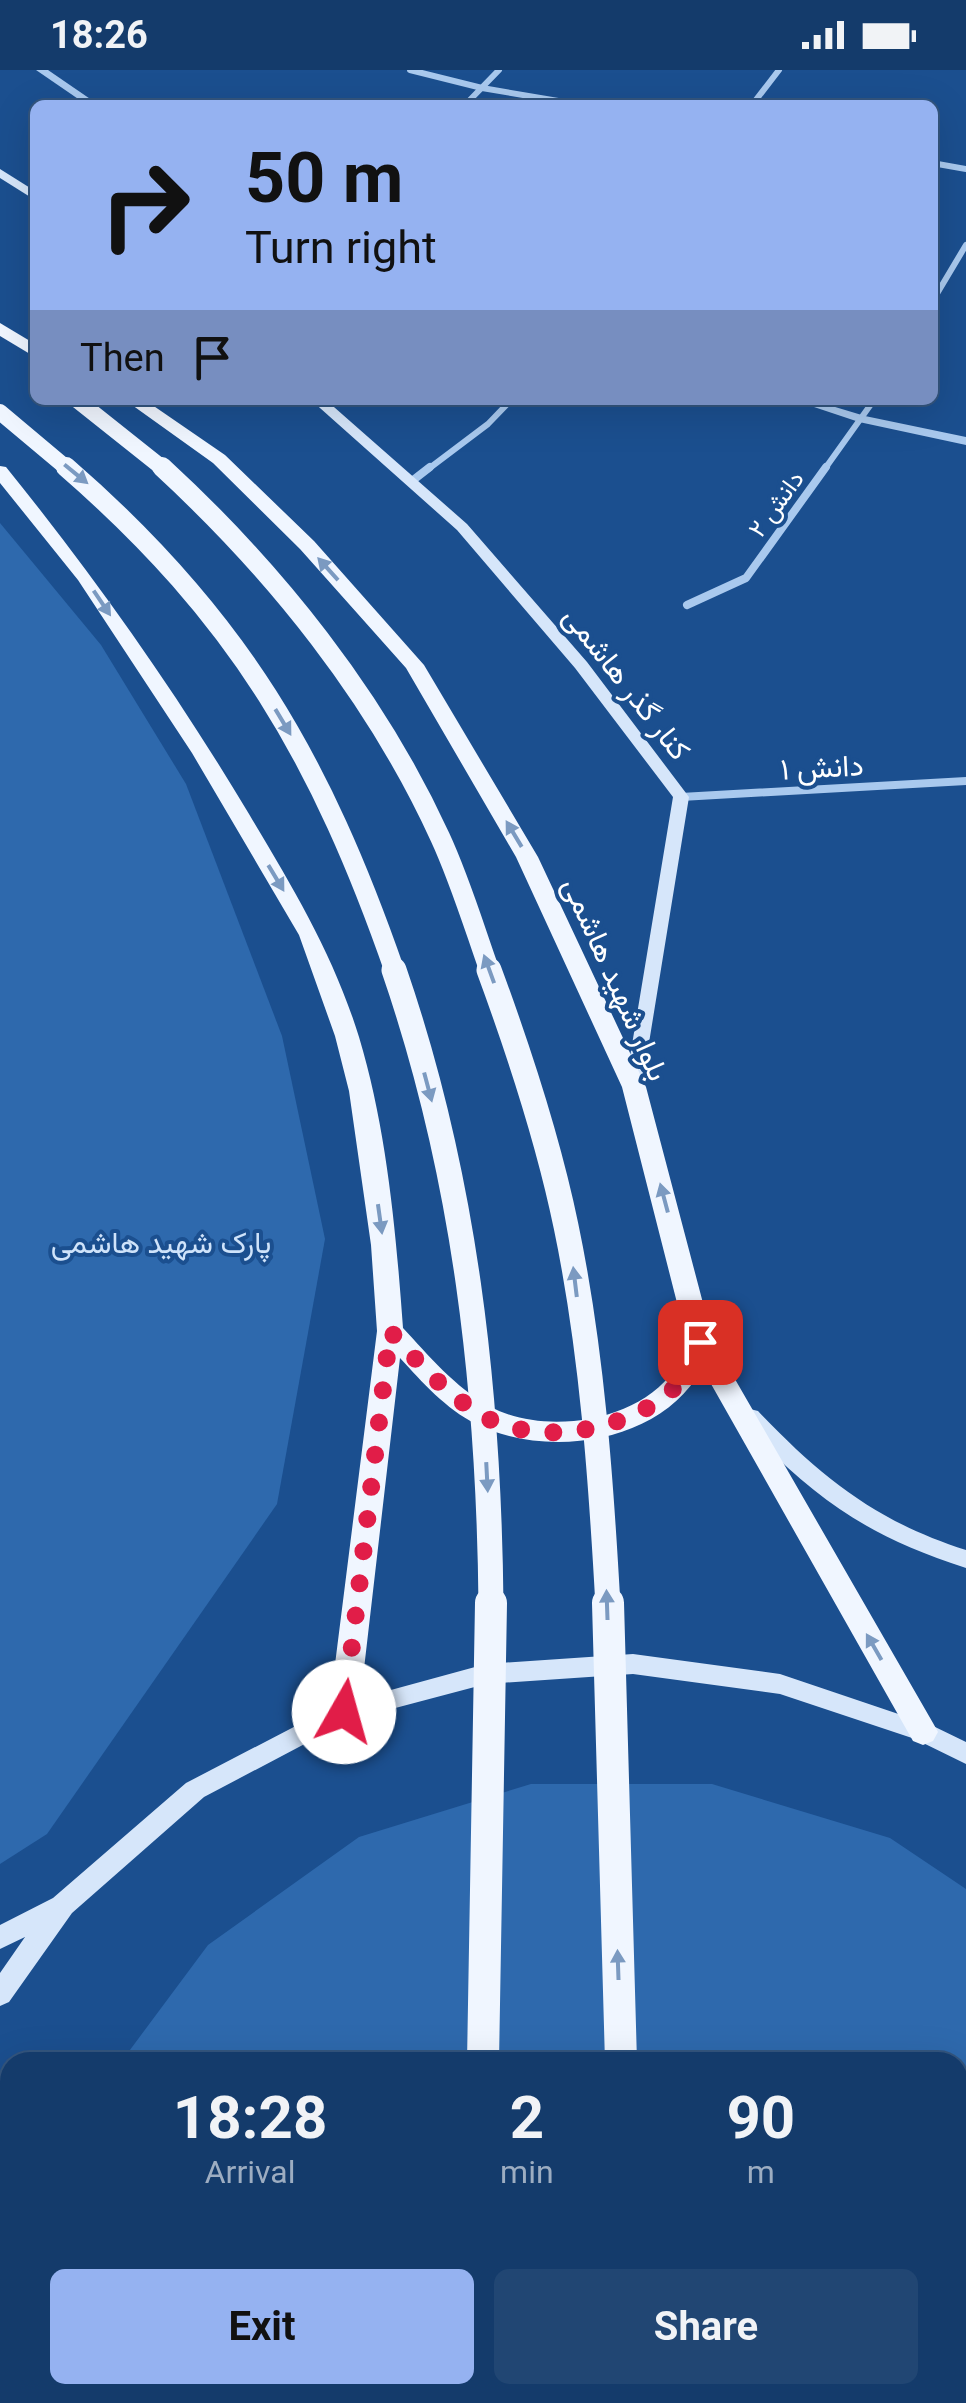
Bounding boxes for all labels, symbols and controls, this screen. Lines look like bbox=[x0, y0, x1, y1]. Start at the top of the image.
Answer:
text: 18:26 bbox=[50, 13, 148, 57]
text: 50 m bbox=[245, 137, 403, 219]
icon: right bbox=[80, 140, 210, 270]
text: Turn right bbox=[245, 221, 437, 274]
icon: arrive bbox=[185, 330, 240, 385]
text: Then bbox=[80, 336, 165, 380]
one-way arrow bbox=[63, 463, 88, 484]
street label: دانش ۲ bbox=[742, 465, 811, 543]
one-way arrow bbox=[318, 557, 340, 582]
one-way arrow bbox=[93, 590, 111, 617]
street label: کنار گذر هاشمی bbox=[555, 599, 698, 767]
one-way arrow bbox=[274, 708, 291, 736]
street label: دانش ۱ bbox=[780, 747, 864, 788]
one-way arrow bbox=[506, 820, 523, 848]
one-way arrow bbox=[267, 864, 284, 892]
street label: بلوار شهید هاشمی bbox=[555, 872, 676, 1086]
one-way arrow bbox=[481, 954, 496, 984]
one-way arrow bbox=[420, 1072, 436, 1103]
one-way arrow bbox=[655, 1182, 671, 1213]
one-way arrow bbox=[372, 1204, 388, 1235]
park label: پارک شهید هاشمی bbox=[51, 1225, 271, 1263]
one-way arrow bbox=[567, 1266, 583, 1297]
pin bbox=[658, 1300, 743, 1385]
icon: arrive bbox=[673, 1315, 728, 1370]
one-way arrow bbox=[479, 1461, 495, 1493]
one-way arrow bbox=[599, 1589, 615, 1621]
one-way arrow bbox=[866, 1633, 884, 1661]
position arrow bbox=[292, 1660, 396, 1764]
one-way arrow bbox=[610, 1949, 626, 1981]
text: 18:28 bbox=[173, 2082, 327, 2153]
text: 2 bbox=[510, 2082, 544, 2153]
text: 90 bbox=[726, 2082, 795, 2153]
text: Arrival bbox=[205, 2153, 295, 2191]
text: min bbox=[500, 2153, 554, 2191]
text: m bbox=[747, 2153, 775, 2191]
button: Exit bbox=[50, 2269, 474, 2384]
button: Share bbox=[494, 2269, 918, 2384]

